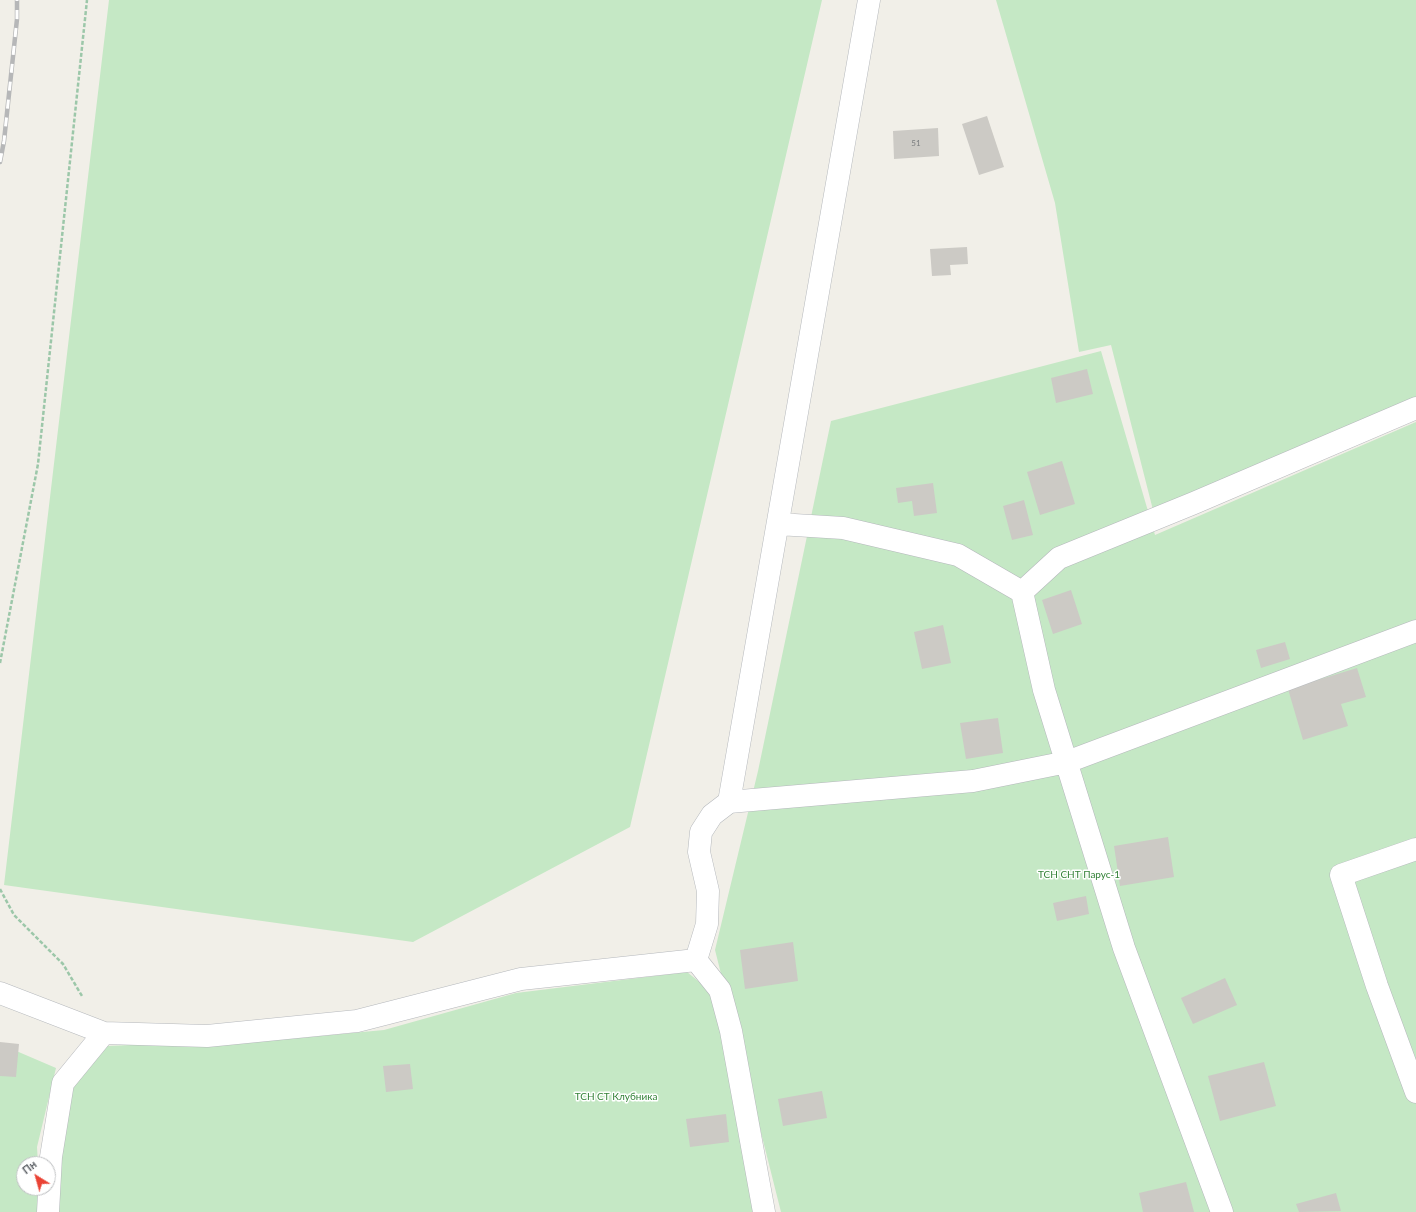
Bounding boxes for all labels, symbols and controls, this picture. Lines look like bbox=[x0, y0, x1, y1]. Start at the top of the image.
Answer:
house number: 51 bbox=[911, 138, 921, 148]
park label: ТСН СНТ Парус-1 bbox=[1038, 869, 1120, 881]
park label: ТСН СТ Клубника bbox=[575, 1091, 657, 1103]
north arrow bbox=[16, 1156, 56, 1196]
text: Пн bbox=[19, 1157, 39, 1176]

